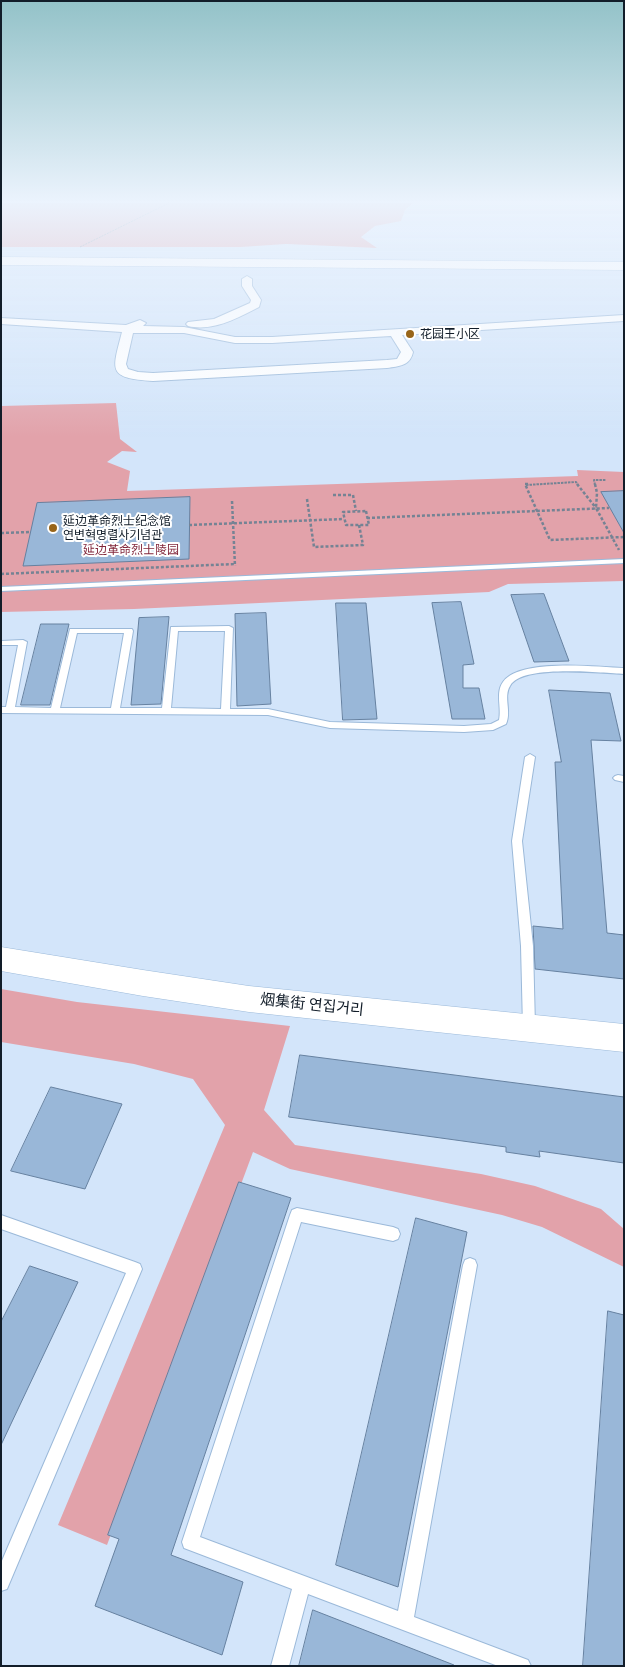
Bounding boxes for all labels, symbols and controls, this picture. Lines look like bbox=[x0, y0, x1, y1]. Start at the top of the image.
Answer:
place label: 花园王小区 bbox=[420, 327, 480, 341]
marker: 花园王小区 bbox=[404, 328, 416, 340]
place label: 延边革命烈士纪念馆 연변혁명렬사기념관 bbox=[63, 514, 171, 542]
marker: 延边革命烈士纪念馆 연변혁명렬사기념관 bbox=[47, 522, 59, 534]
park label: 延边革命烈士陵园 bbox=[83, 543, 179, 557]
street label: 烟集街 연집거리 bbox=[259, 991, 365, 1019]

